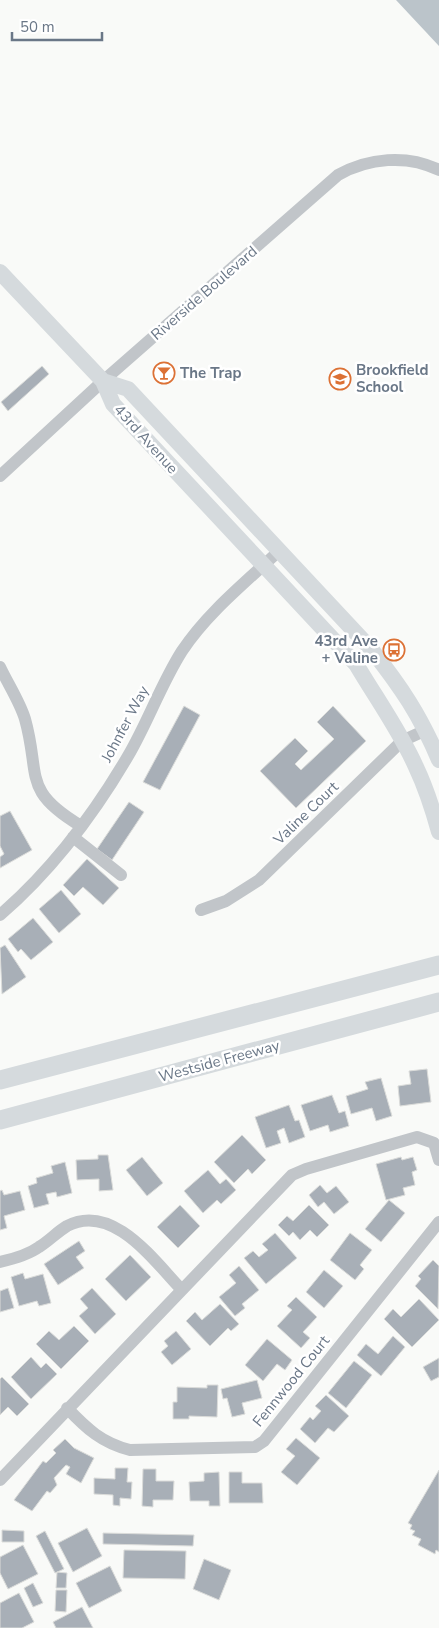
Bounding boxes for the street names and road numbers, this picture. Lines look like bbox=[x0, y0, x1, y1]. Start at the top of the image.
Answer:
street label: Riverside Boulevard bbox=[147, 241, 261, 345]
street label: 43rd Avenue bbox=[109, 400, 183, 478]
street label: Johnfer Way bbox=[96, 682, 154, 766]
street label: Valine Court bbox=[268, 776, 343, 850]
street label: Westside Freeway bbox=[156, 1035, 282, 1087]
street label: Fennwood Court bbox=[248, 1331, 334, 1431]

